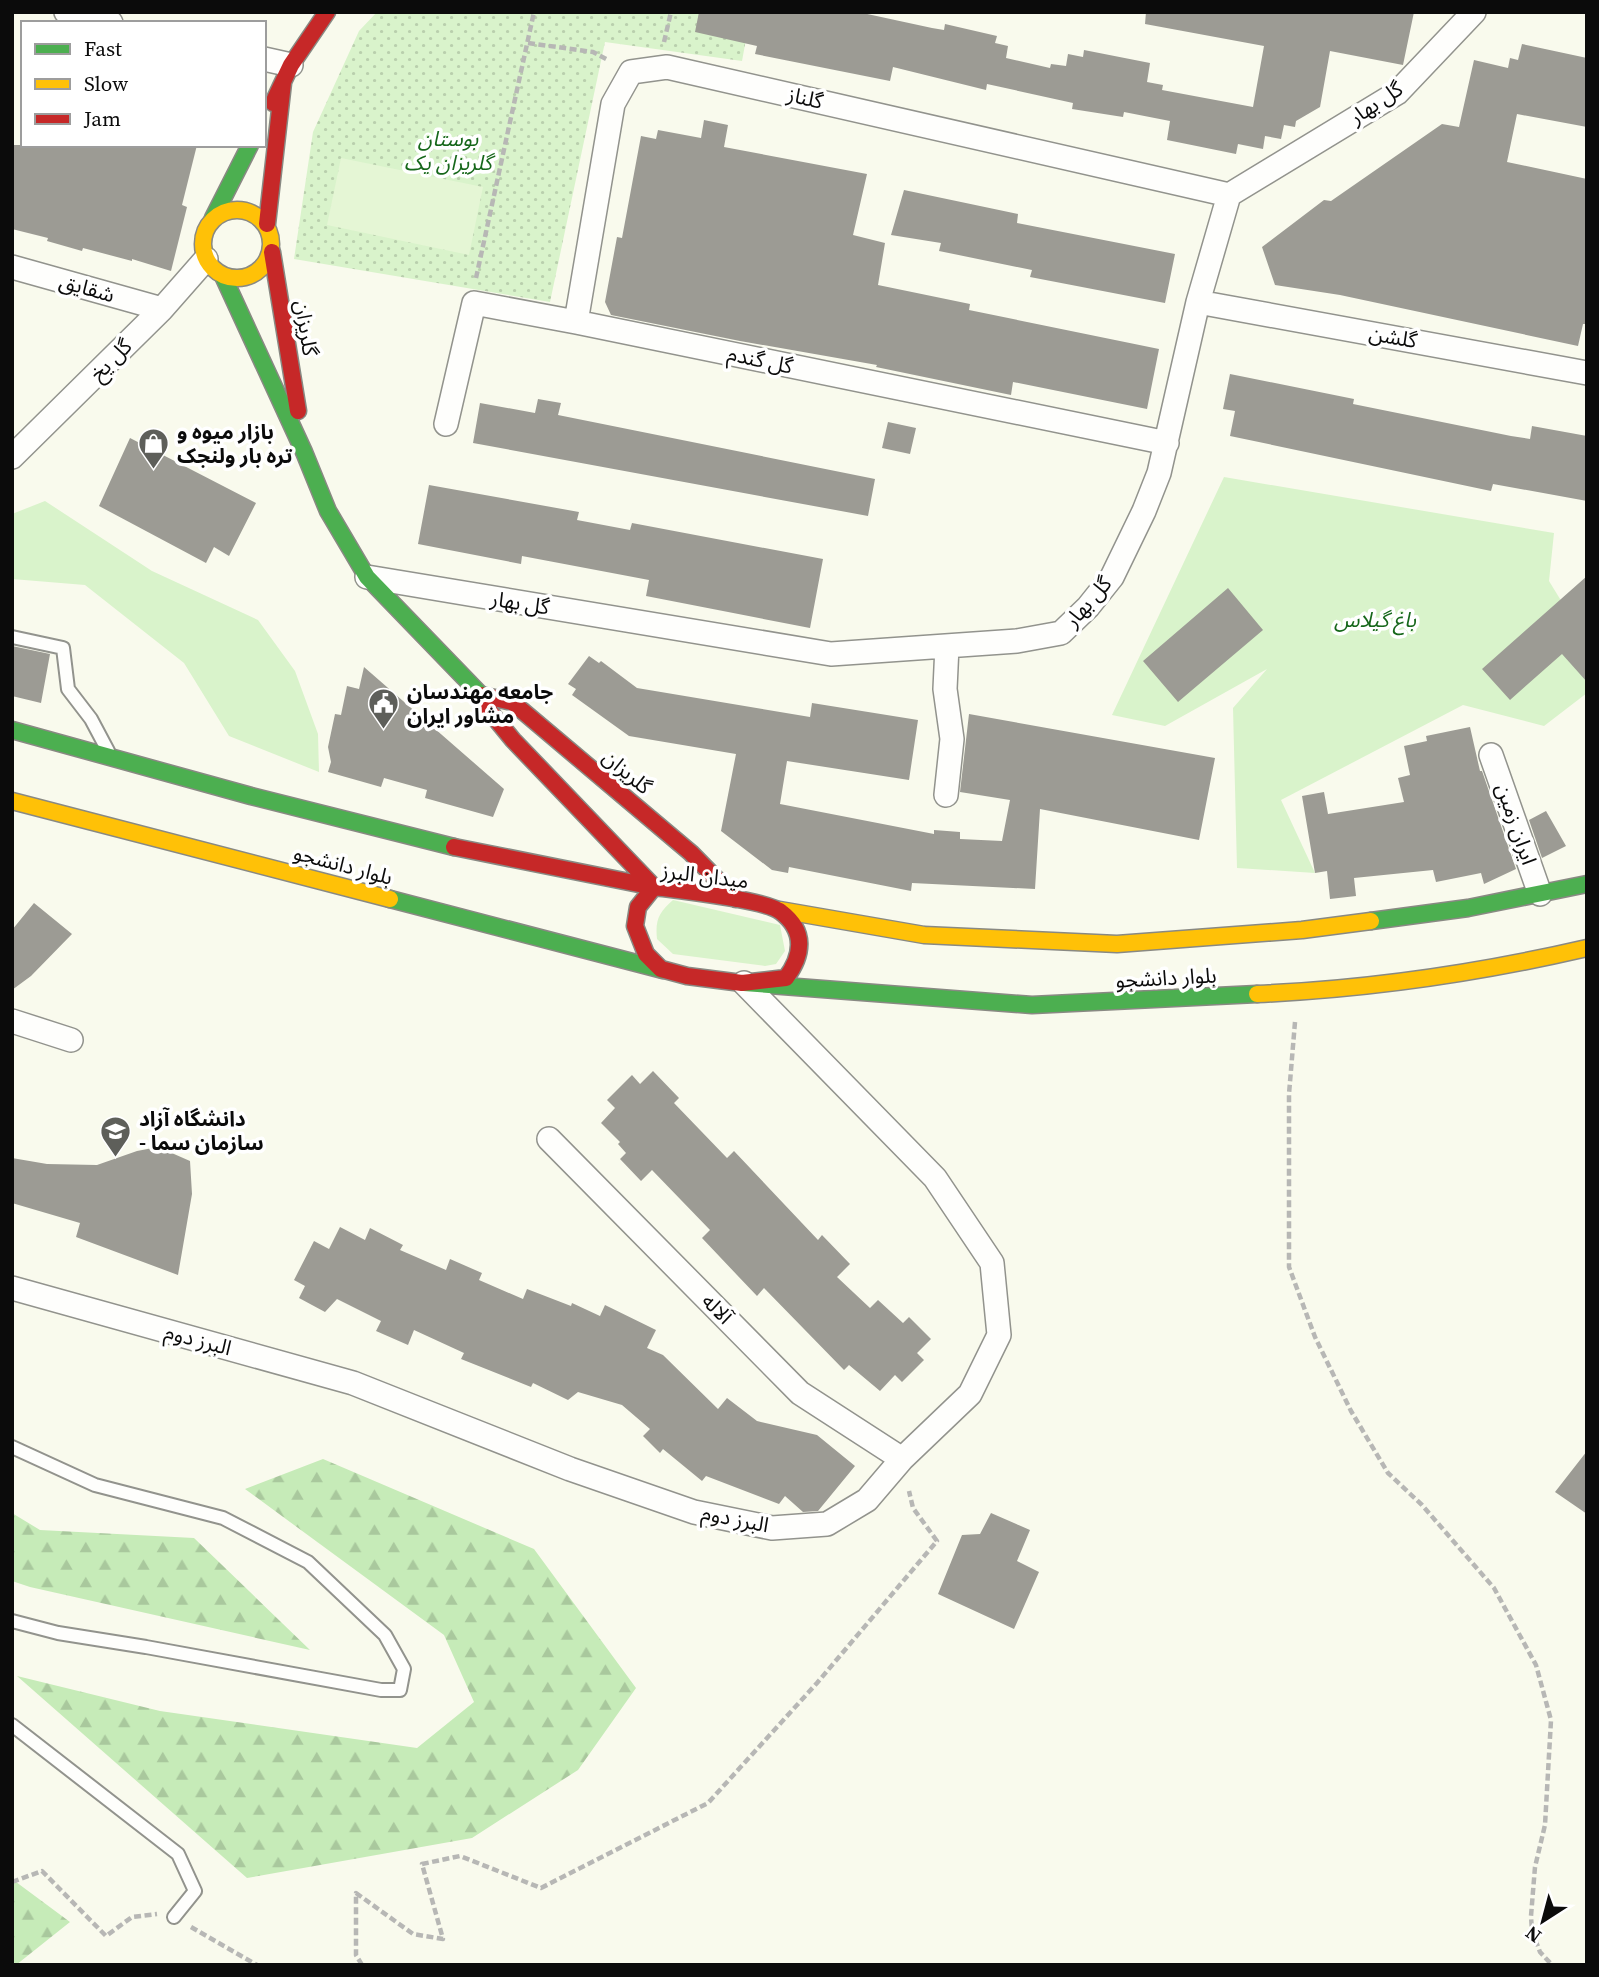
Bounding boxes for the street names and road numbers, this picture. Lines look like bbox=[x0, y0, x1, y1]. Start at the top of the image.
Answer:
street label: گل بهار bbox=[1342, 74, 1409, 132]
street label: گلناز bbox=[783, 79, 826, 116]
street label: شقایق bbox=[56, 266, 118, 309]
street label: گلریزان bbox=[288, 298, 325, 358]
street label: گلشن bbox=[1367, 318, 1420, 355]
street label: گل یخ bbox=[83, 332, 139, 388]
street label: گل گندم bbox=[724, 338, 796, 383]
street label: گل بهار bbox=[1057, 570, 1118, 634]
street label: گل بهار bbox=[488, 583, 552, 621]
street label: گلریزان bbox=[597, 742, 658, 801]
street label: ایران زمین bbox=[1489, 779, 1544, 868]
street label: بلوار دانشجو bbox=[290, 837, 396, 892]
street label: میدان البرز bbox=[659, 856, 751, 895]
street label: بلوار دانشجو bbox=[1115, 960, 1217, 995]
street label: آلاله bbox=[695, 1287, 740, 1331]
street label: البرز دوم bbox=[161, 1317, 235, 1364]
street label: البرز دوم bbox=[698, 1498, 771, 1541]

